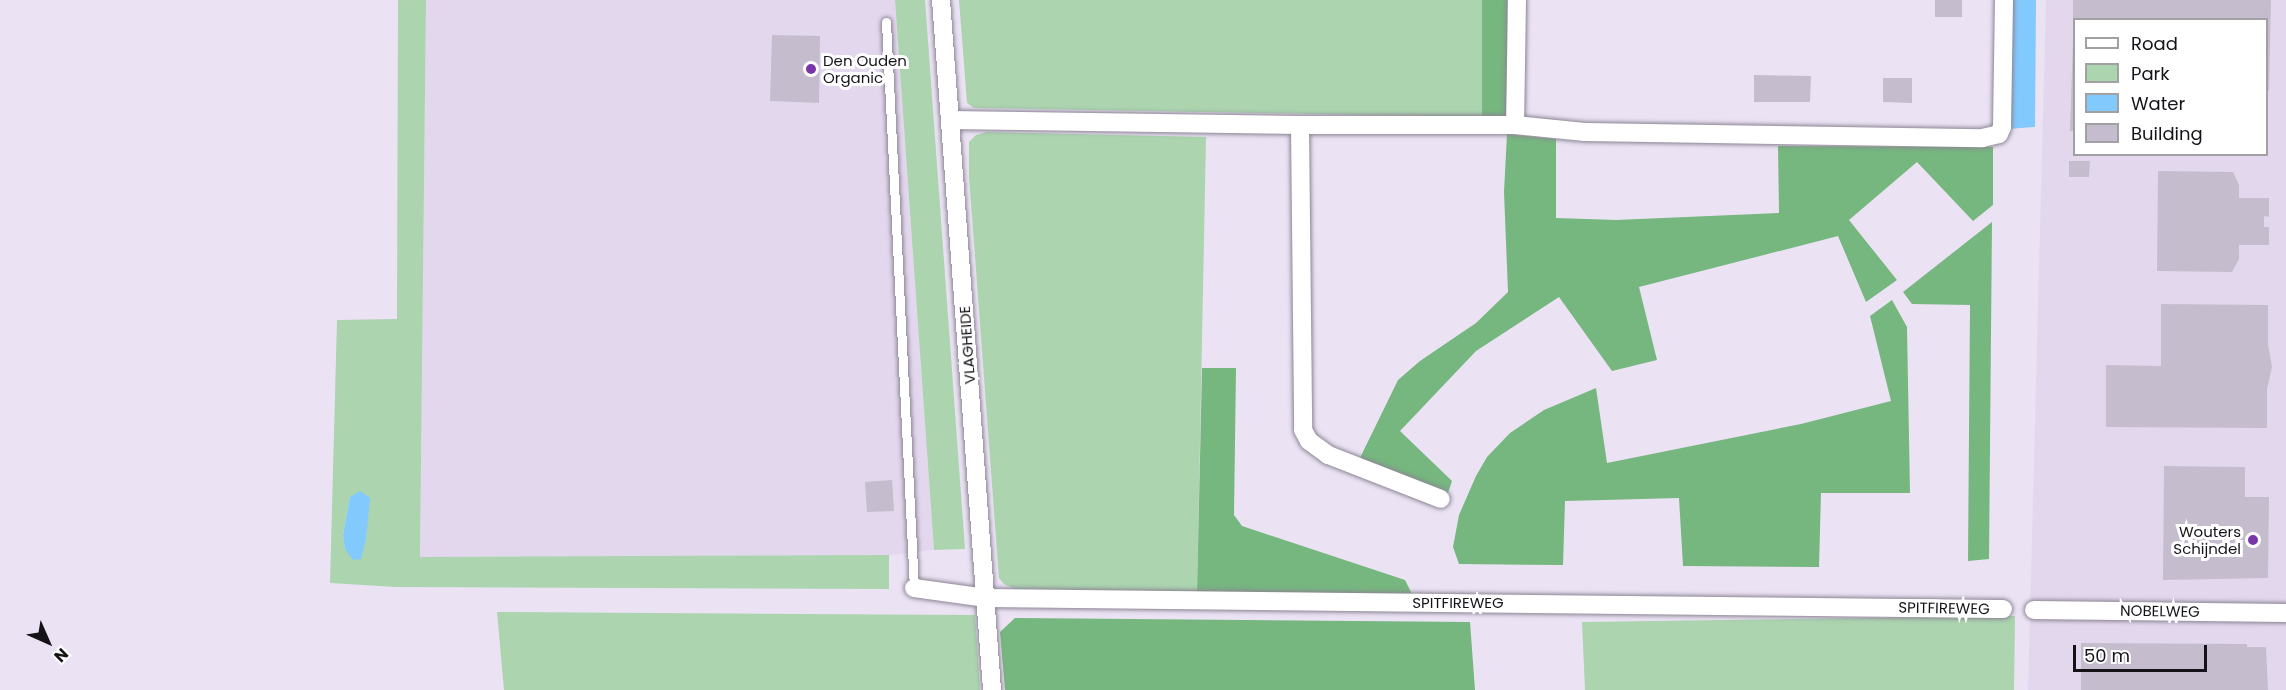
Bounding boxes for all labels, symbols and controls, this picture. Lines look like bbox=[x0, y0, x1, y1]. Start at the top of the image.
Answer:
legend bbox=[2073, 18, 2268, 156]
text: Road bbox=[2131, 31, 2178, 56]
place label: Den Ouden Organic bbox=[823, 51, 907, 86]
text: Park bbox=[2131, 61, 2170, 86]
marker: Den Ouden Organic bbox=[804, 62, 818, 76]
text: Water bbox=[2131, 91, 2185, 116]
text: Building bbox=[2131, 121, 2203, 146]
street label: VLAGHEIDE bbox=[955, 305, 979, 385]
place label: Wouters Schijndel bbox=[2173, 522, 2241, 557]
marker: Wouters Schijndel bbox=[2246, 533, 2260, 547]
street label: SPITFIREWEG bbox=[1412, 594, 1504, 612]
street label: SPITFIREWEG bbox=[1898, 598, 1990, 618]
street label: NOBELWEG bbox=[2120, 601, 2200, 621]
north arrow bbox=[18, 612, 78, 672]
scale bar bbox=[2076, 633, 2210, 671]
text: N bbox=[49, 643, 73, 667]
text: 50 m bbox=[2084, 643, 2130, 668]

